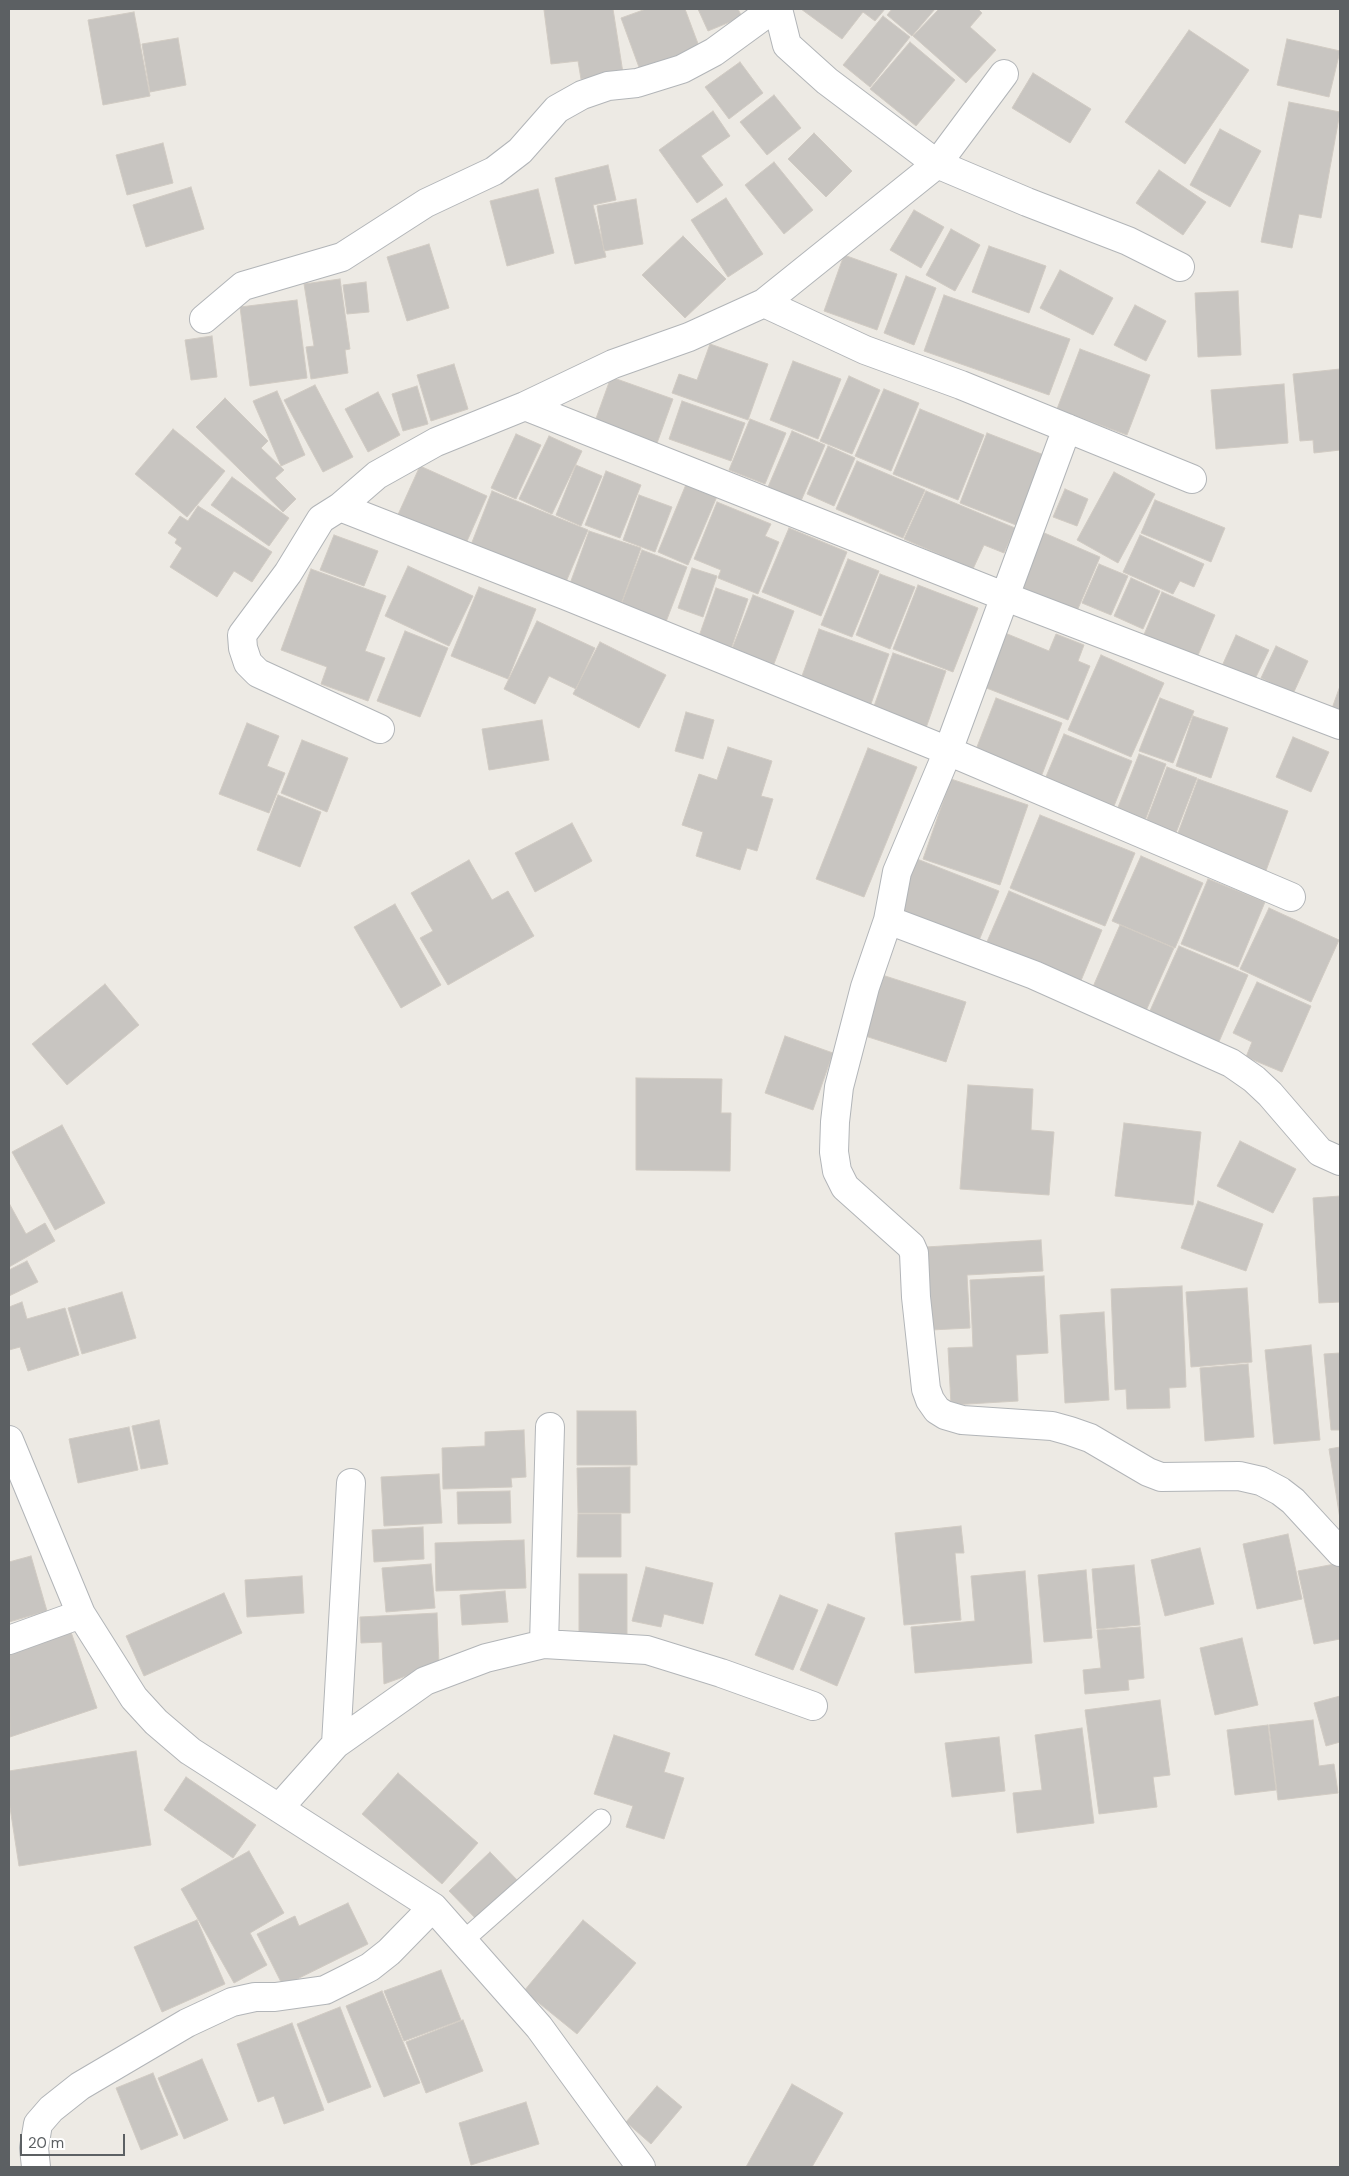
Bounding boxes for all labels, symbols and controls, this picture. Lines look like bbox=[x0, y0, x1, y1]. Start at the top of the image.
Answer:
scale bar bbox=[22, 2124, 128, 2156]
text: 20 m bbox=[28, 2133, 64, 2153]

